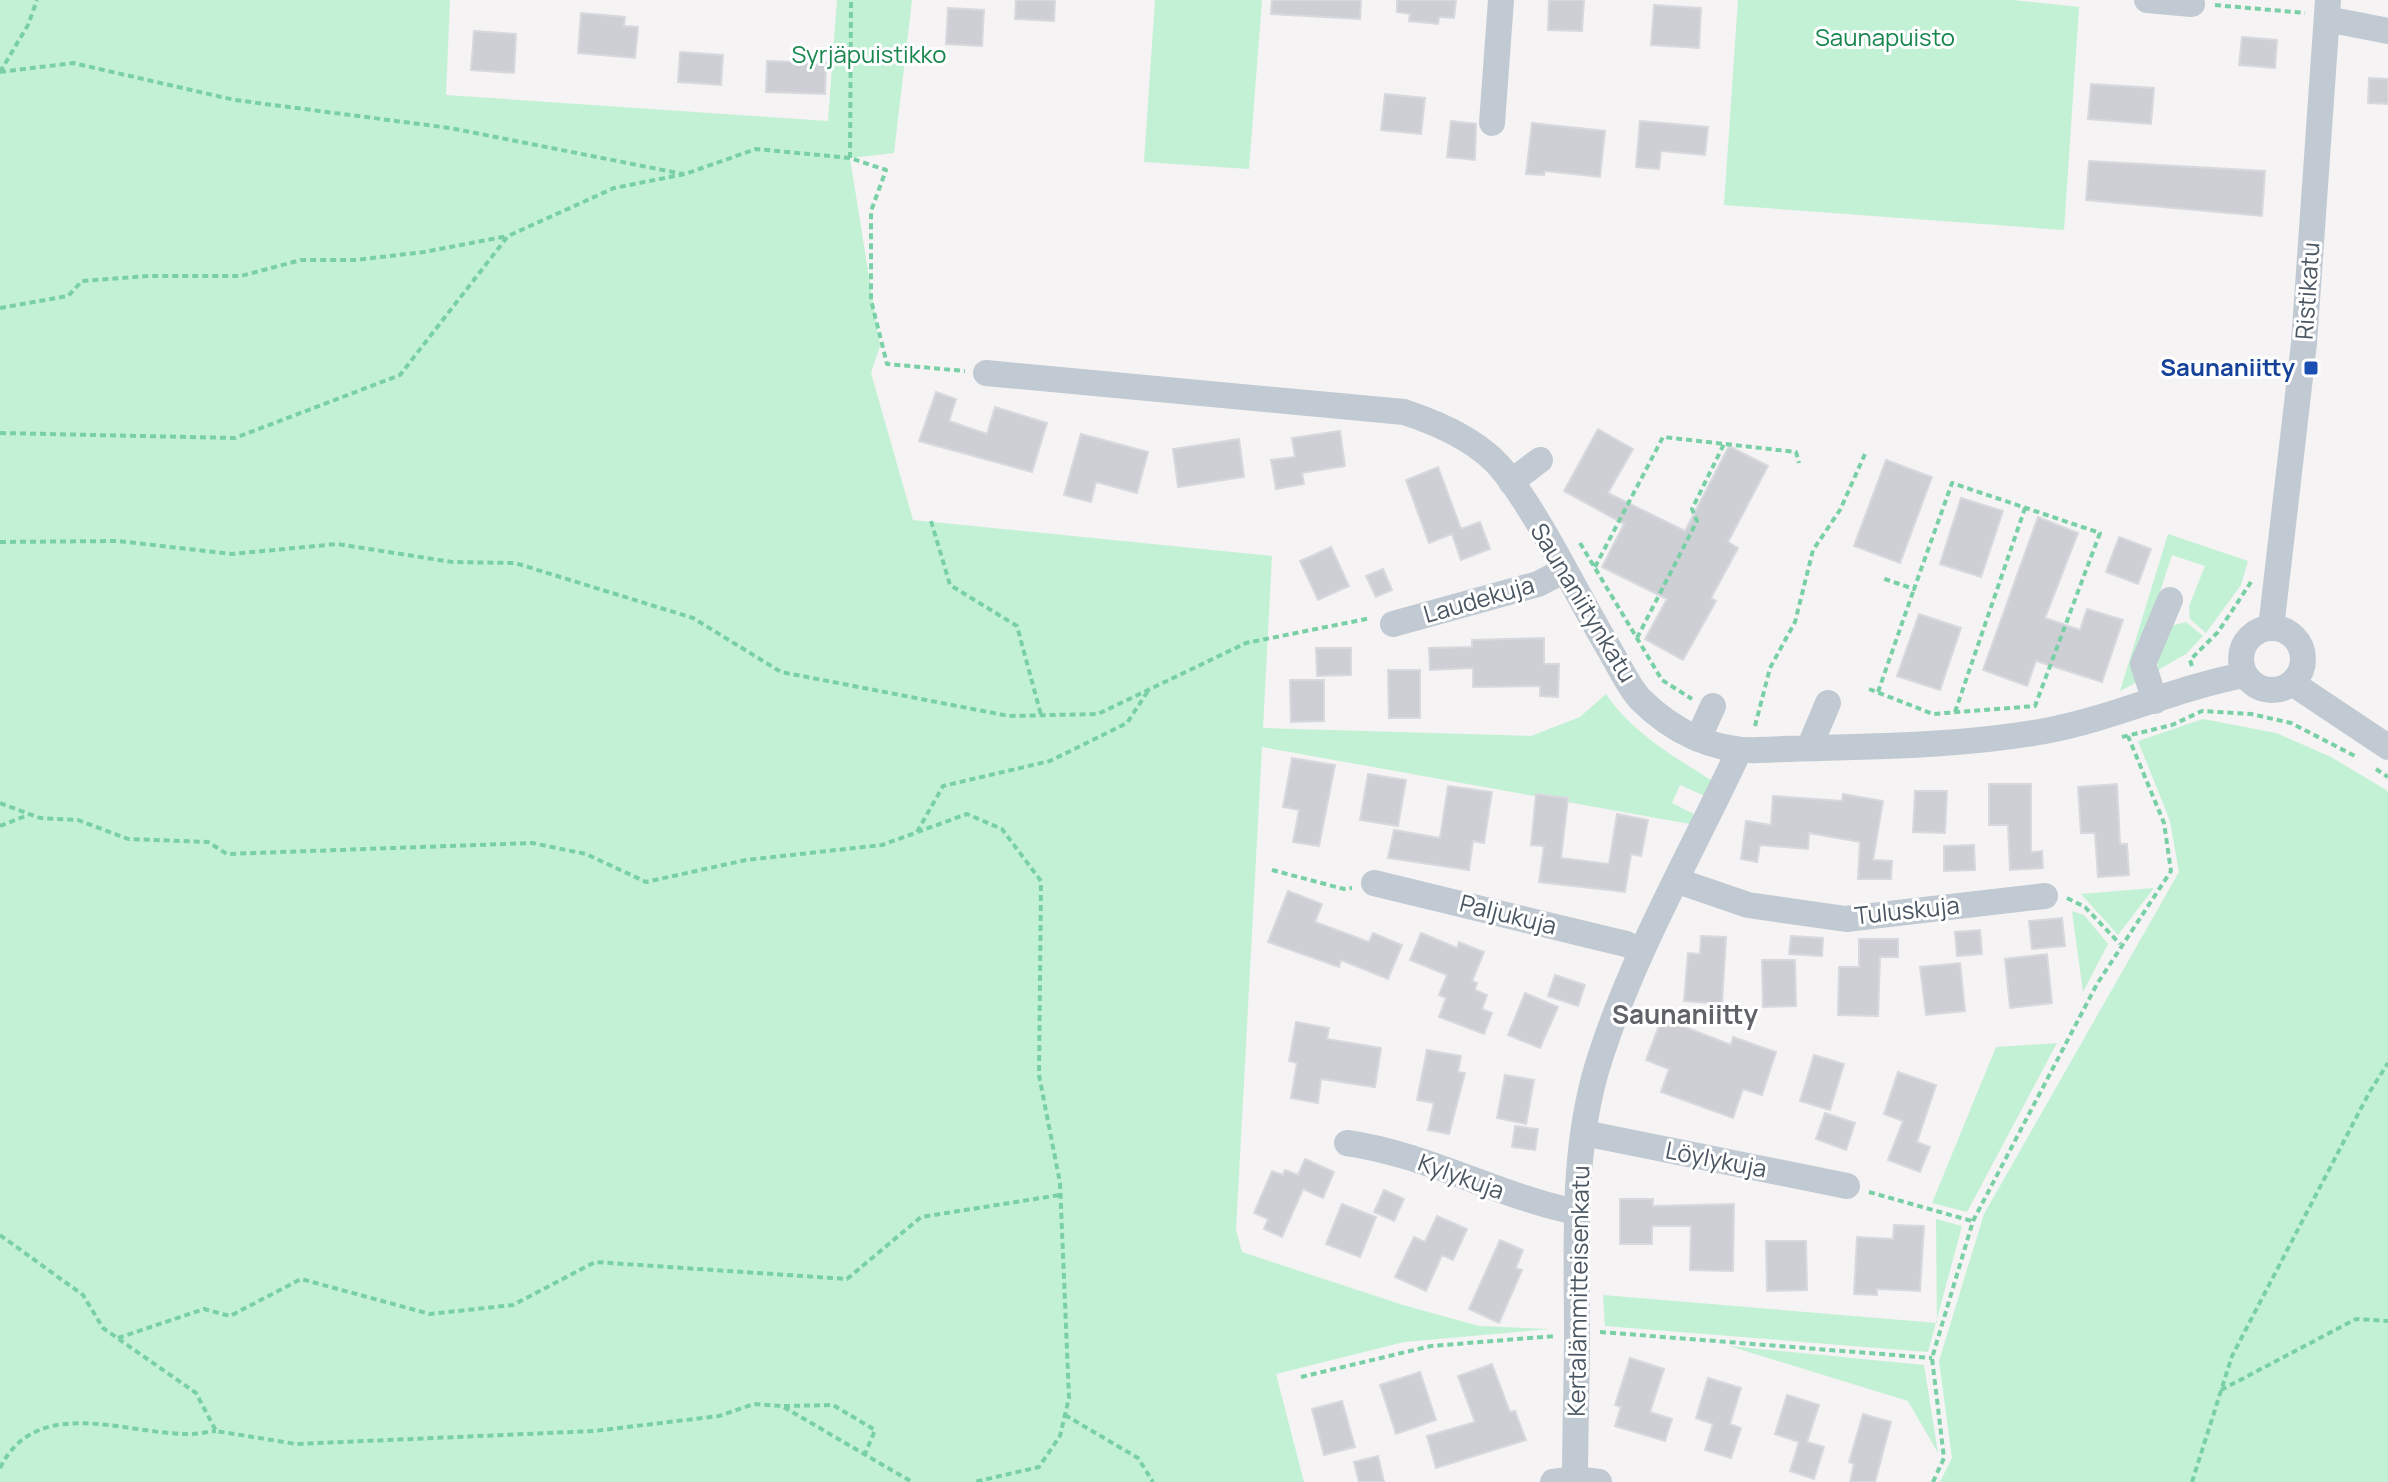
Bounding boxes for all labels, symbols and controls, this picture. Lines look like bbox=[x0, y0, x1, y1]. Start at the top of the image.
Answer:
park label: Saunapuisto bbox=[1815, 20, 1955, 53]
park label: Syrjäpuistikko bbox=[792, 37, 946, 70]
street label: Ristikatu bbox=[2287, 241, 2326, 341]
place label: Saunaniitty bbox=[2160, 350, 2296, 383]
marker: Saunaniitty bbox=[2302, 359, 2320, 377]
street label: Saunaniitynkatu bbox=[1524, 516, 1645, 688]
street label: Laudekuja bbox=[1419, 567, 1538, 630]
street label: Paljukuja bbox=[1457, 886, 1560, 941]
street label: Tuluskuja bbox=[1853, 888, 1961, 931]
district label: Saunaniitty bbox=[1612, 996, 1758, 1032]
street label: Löylykuja bbox=[1663, 1133, 1770, 1184]
street label: Kylykuja bbox=[1414, 1145, 1509, 1206]
street label: Kertalämmitteisenkatu bbox=[1559, 1165, 1596, 1417]

